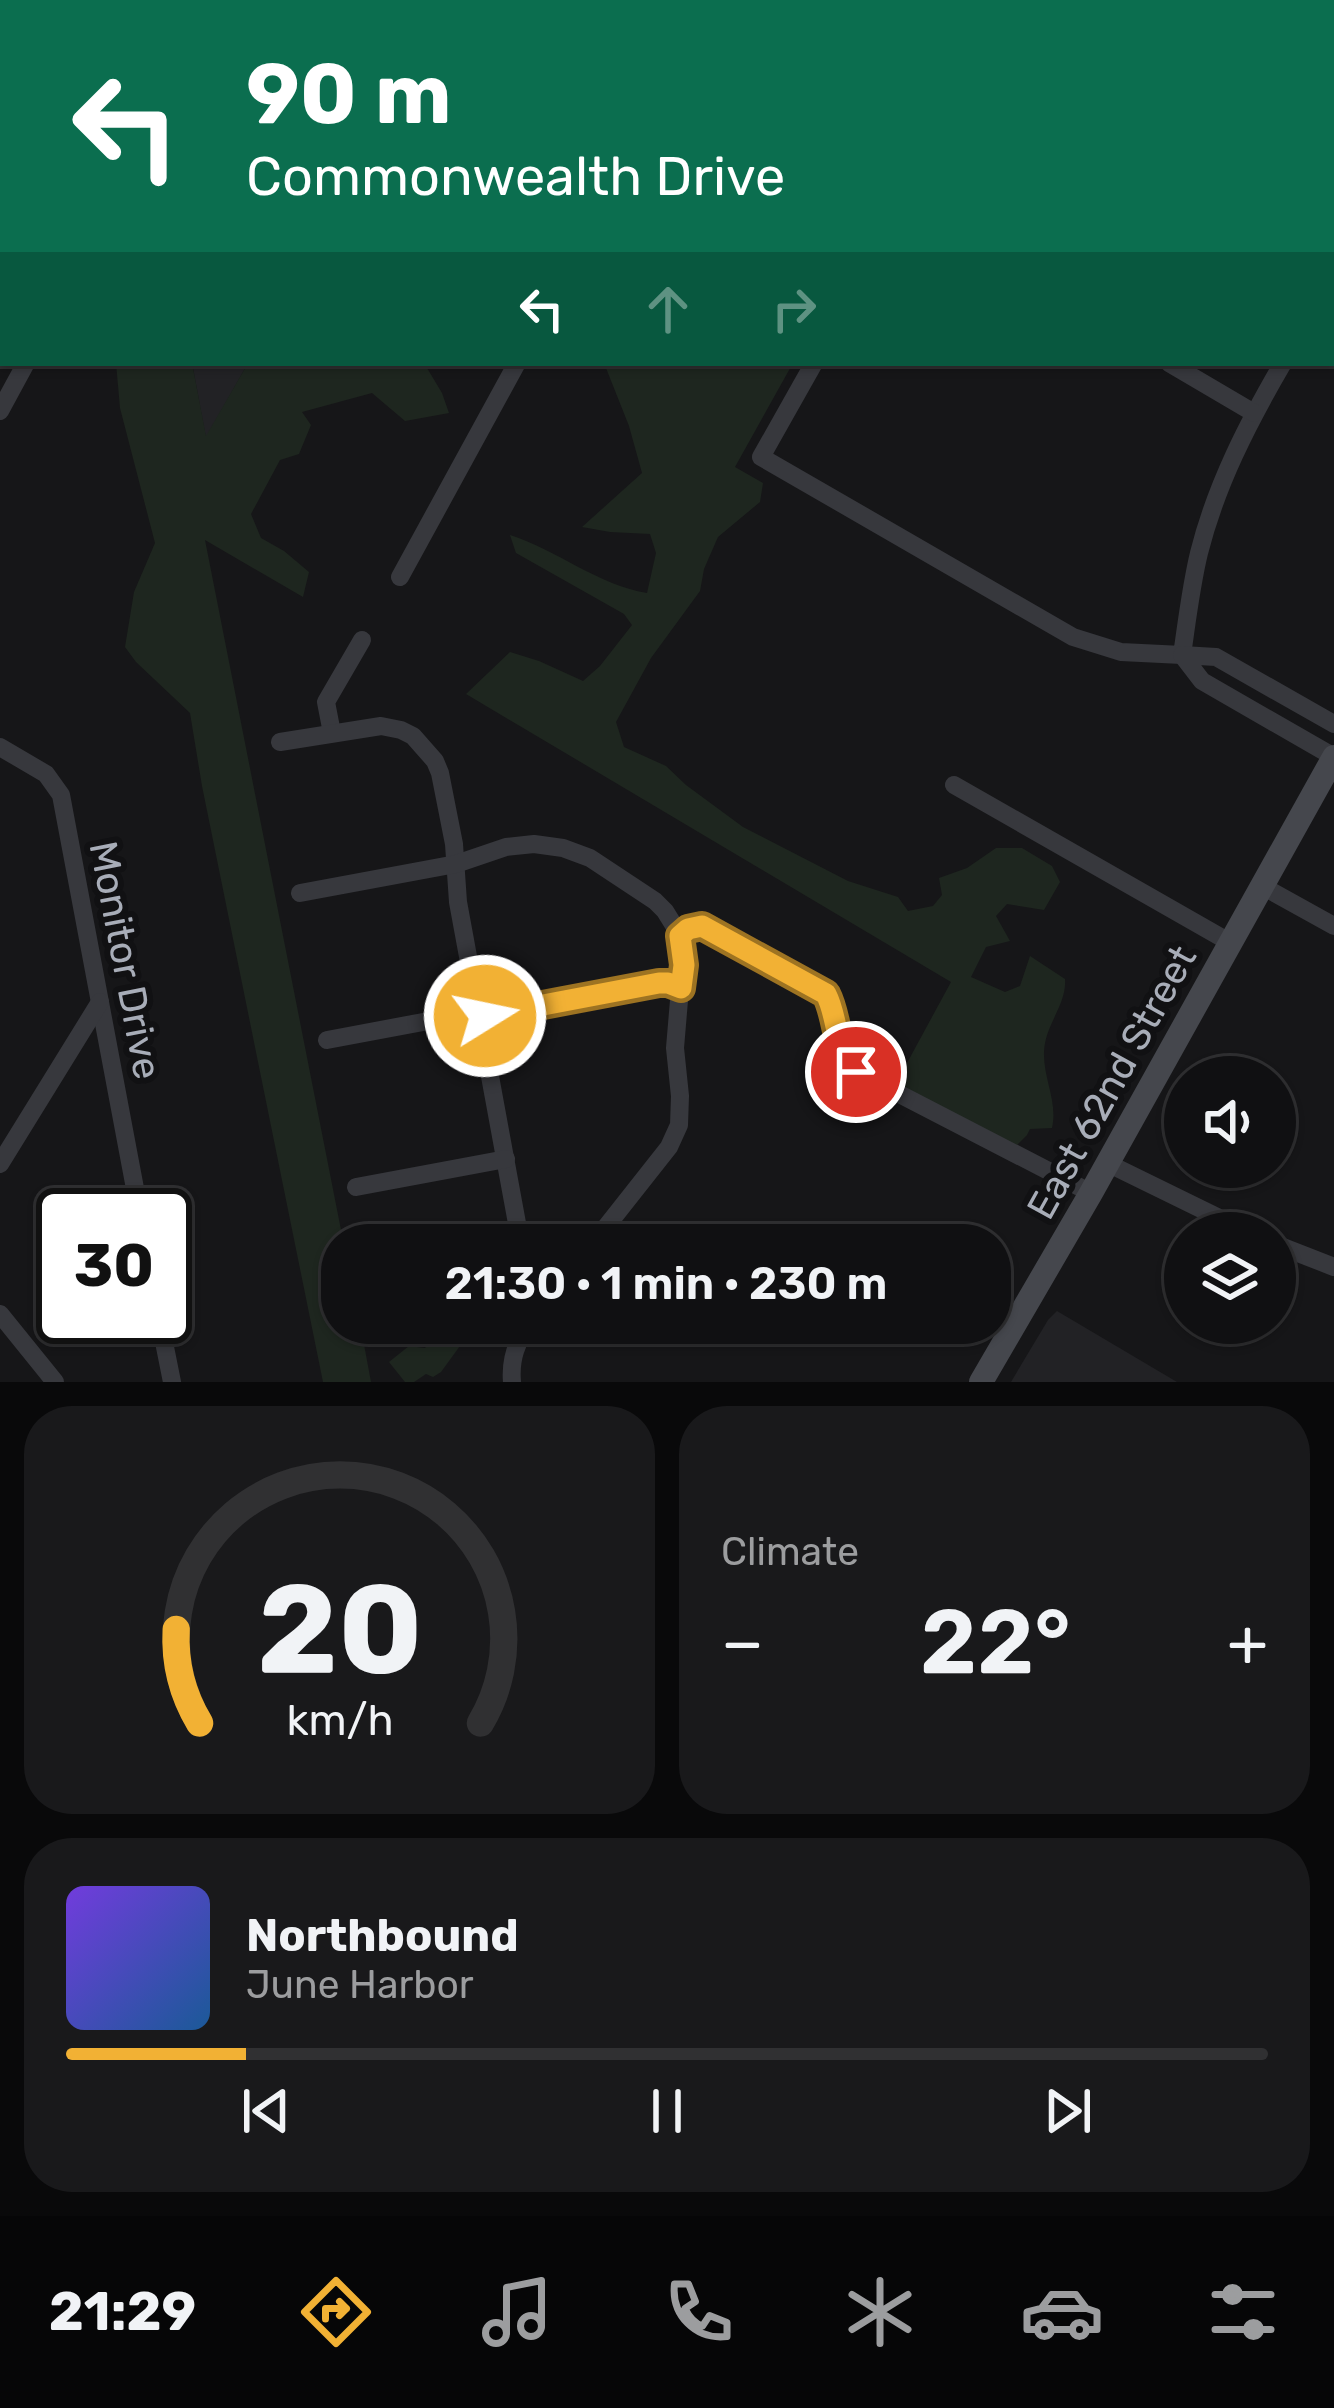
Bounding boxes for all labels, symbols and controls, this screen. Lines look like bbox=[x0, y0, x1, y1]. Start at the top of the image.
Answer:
text: 90 m bbox=[246, 44, 452, 144]
icon: left bbox=[48, 48, 204, 204]
text: Commonwealth Drive bbox=[246, 145, 785, 209]
icon: left bbox=[509, 276, 575, 342]
icon: ahead bbox=[635, 276, 701, 342]
icon: right bbox=[761, 276, 827, 342]
street label: Monitor Drive bbox=[79, 837, 171, 1083]
street label: East 62nd Street bbox=[1018, 938, 1206, 1227]
position arrow bbox=[422, 953, 548, 1079]
pin bbox=[805, 1021, 907, 1123]
icon: arrive bbox=[823, 1039, 889, 1105]
map controls bbox=[1164, 1056, 1296, 1344]
button: sound bbox=[1164, 1056, 1296, 1188]
speed limit sign: 30 bbox=[36, 1188, 192, 1344]
button: layers bbox=[1164, 1212, 1296, 1344]
text: 21:30 · 1 min · 230 m bbox=[445, 1257, 887, 1310]
text: Climate bbox=[721, 1529, 859, 1575]
text: 20 bbox=[257, 1555, 422, 1703]
text: 22° bbox=[920, 1589, 1071, 1696]
text: − bbox=[721, 1603, 764, 1682]
text: + bbox=[1227, 1603, 1268, 1682]
text: km/h bbox=[286, 1695, 393, 1746]
text: Northbound bbox=[246, 1909, 519, 1962]
text: June Harbor bbox=[246, 1962, 474, 2008]
icon: previous bbox=[233, 2078, 299, 2144]
icon: pause bbox=[634, 2078, 700, 2144]
icon: next bbox=[1035, 2078, 1101, 2144]
icon: directions bbox=[294, 2270, 378, 2354]
icon: music bbox=[475, 2270, 559, 2354]
icon: phone bbox=[657, 2270, 741, 2354]
icon: climate bbox=[838, 2270, 922, 2354]
icon: car bbox=[1020, 2270, 1104, 2354]
icon: filters bbox=[1201, 2270, 1285, 2354]
text: 21:29 bbox=[49, 2280, 196, 2344]

